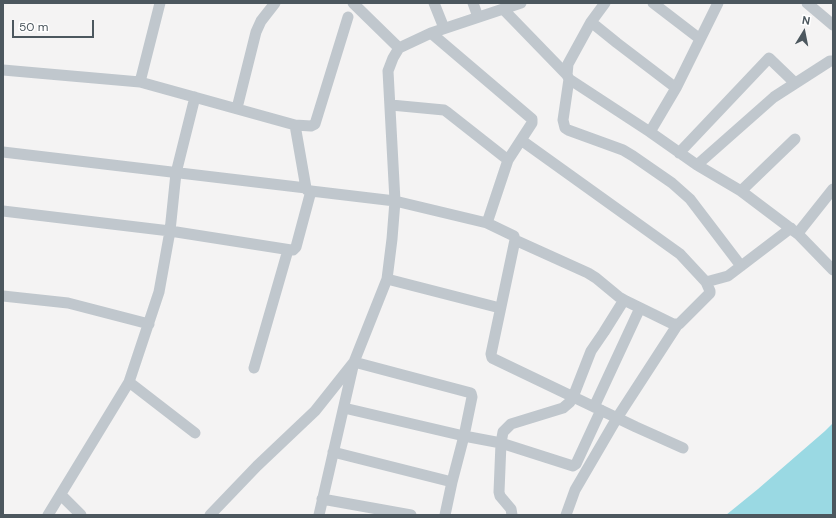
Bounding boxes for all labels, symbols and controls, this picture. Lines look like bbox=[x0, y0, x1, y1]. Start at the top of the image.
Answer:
scale bar bbox=[14, 12, 96, 38]
north arrow bbox=[784, 12, 824, 52]
text: N bbox=[801, 13, 811, 28]
text: 50 m bbox=[19, 19, 48, 35]

